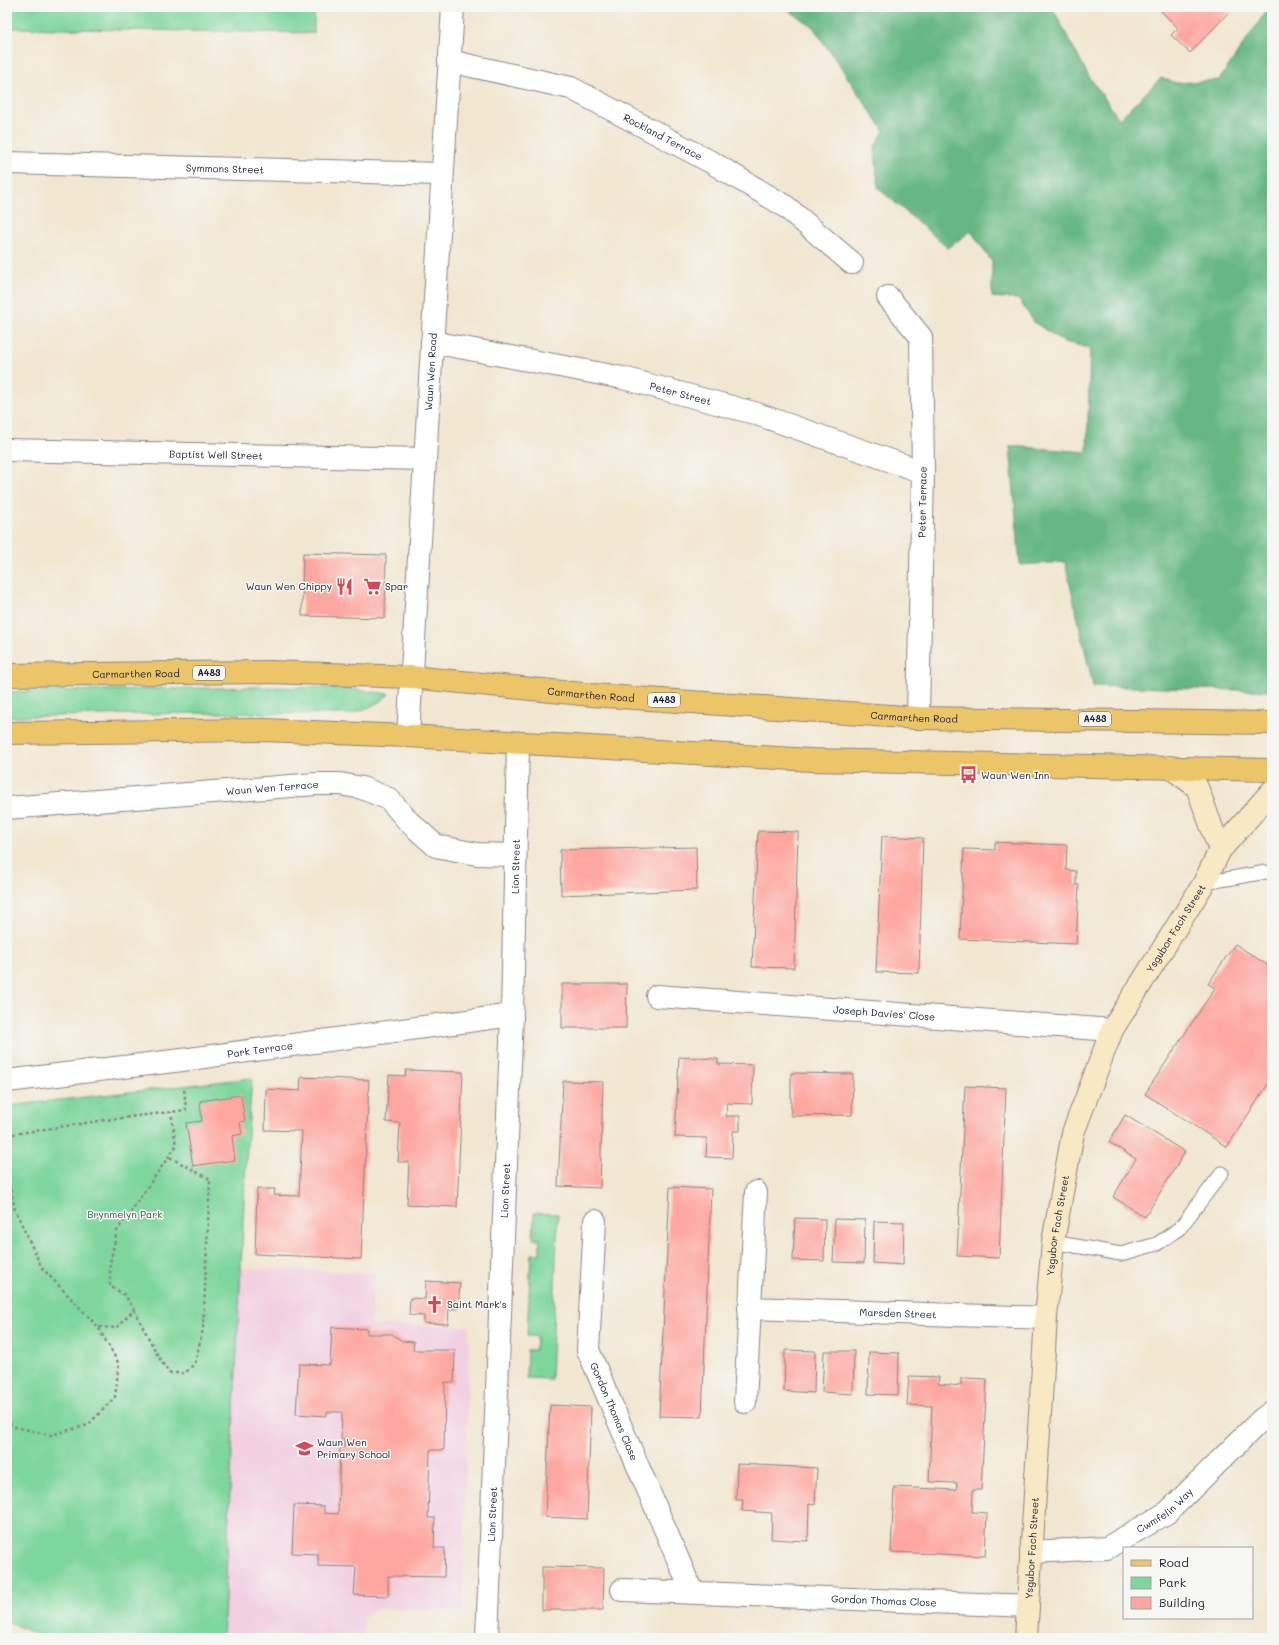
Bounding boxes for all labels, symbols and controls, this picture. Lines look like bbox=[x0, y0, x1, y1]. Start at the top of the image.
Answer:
street label: Rockland Terrace bbox=[621, 110, 705, 163]
street label: Symmons Street bbox=[186, 161, 264, 176]
street label: Waun Wen Road bbox=[421, 332, 440, 411]
street label: Peter Street bbox=[648, 378, 713, 408]
street label: Baptist Well Street bbox=[169, 446, 263, 463]
street label: Peter Terrace bbox=[914, 466, 930, 538]
restaurant icon: Waun Wen Chippy bbox=[335, 576, 355, 596]
supermarket icon: Spar bbox=[362, 576, 382, 596]
place label: Waun Wen Chippy bbox=[246, 579, 332, 593]
place label: Spar bbox=[385, 579, 408, 593]
street label: Carmarthen Road bbox=[92, 666, 180, 681]
road number: A483 bbox=[193, 666, 225, 680]
street label: Carmarthen Road bbox=[547, 684, 635, 705]
road number: A483 bbox=[648, 693, 680, 707]
street label: Carmarthen Road bbox=[870, 708, 958, 726]
road number: A483 bbox=[1079, 712, 1111, 726]
bus stop icon: Waun Wen Inn bbox=[958, 765, 978, 785]
place label: Waun Wen Inn bbox=[981, 768, 1049, 782]
street label: Waun Wen Terrace bbox=[225, 777, 319, 798]
street label: Lion Street bbox=[508, 839, 523, 894]
street label: Ysgubor Fach Street bbox=[1143, 881, 1209, 975]
street label: Joseph Davies' Close bbox=[833, 1002, 936, 1024]
street label: Park Terrace bbox=[226, 1038, 294, 1061]
street label: Lion Street bbox=[497, 1163, 513, 1218]
street label: Ysgubor Fach Street bbox=[1043, 1174, 1072, 1276]
park label: Brynmelyn Park bbox=[87, 1207, 163, 1221]
church icon: Saint Mark's bbox=[424, 1294, 444, 1314]
place label: Saint Mark's bbox=[447, 1297, 507, 1311]
street label: Marsden Street bbox=[859, 1305, 937, 1321]
street label: Gordon Thomas Close bbox=[587, 1360, 642, 1463]
place label: Waun Wen Primary School bbox=[317, 1435, 390, 1461]
school or university icon: Waun Wen Primary School bbox=[294, 1438, 314, 1458]
street label: Cwmfelin Way bbox=[1134, 1485, 1196, 1536]
street label: Lion Street bbox=[484, 1486, 500, 1542]
street label: Ysgubor Fach Street bbox=[1021, 1497, 1042, 1599]
legend bbox=[1123, 1547, 1253, 1619]
text: Road bbox=[1159, 1554, 1189, 1570]
text: Park bbox=[1159, 1574, 1186, 1590]
street label: Gordon Thomas Close bbox=[831, 1591, 937, 1609]
text: Building bbox=[1159, 1594, 1205, 1610]

